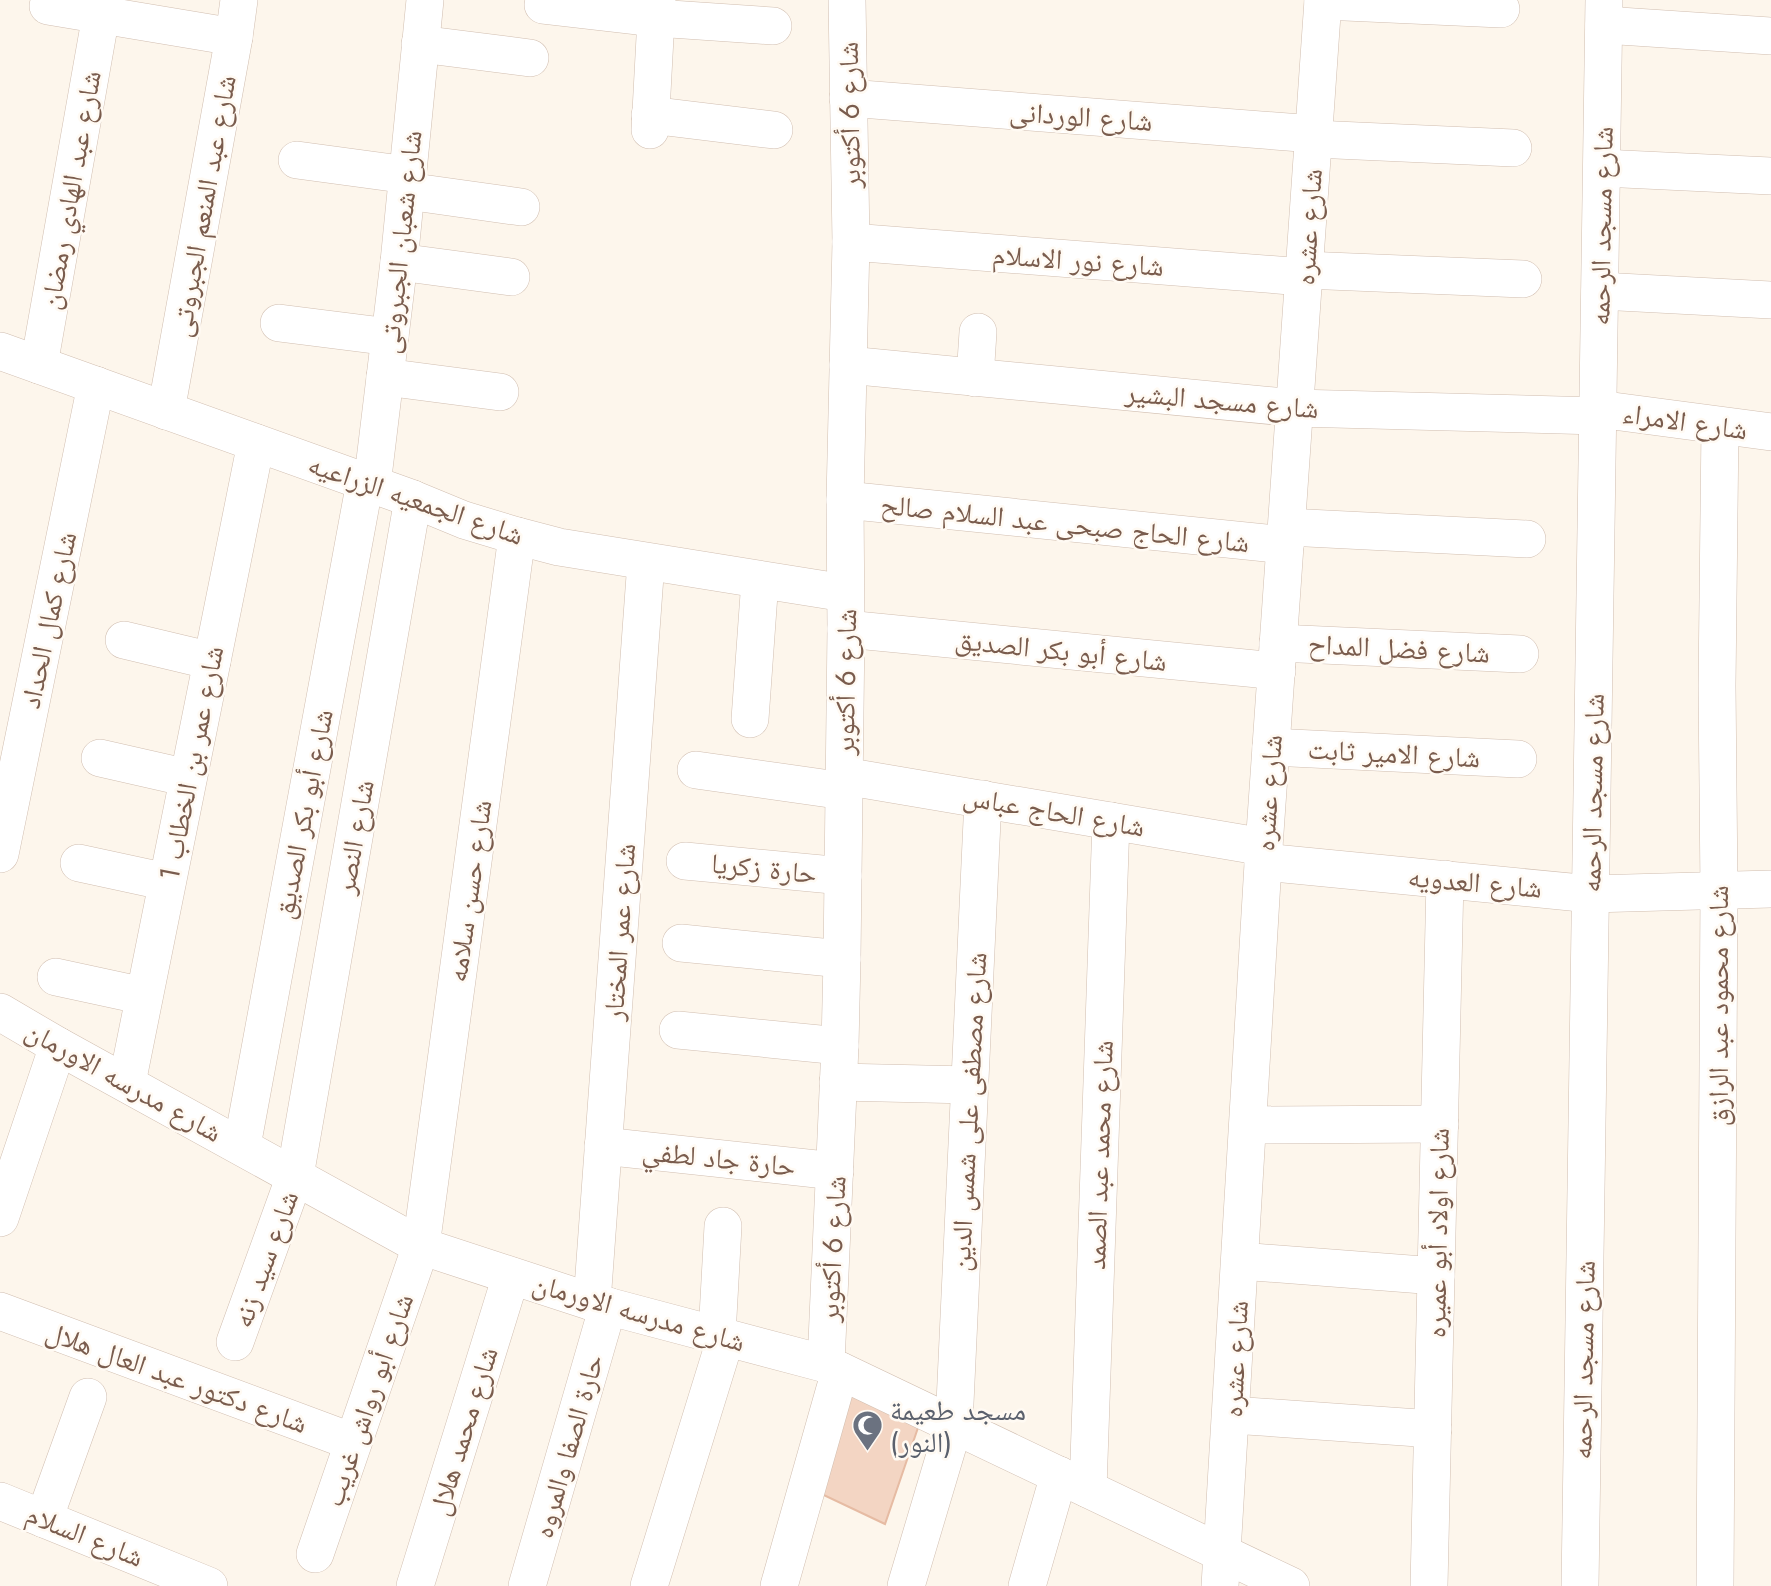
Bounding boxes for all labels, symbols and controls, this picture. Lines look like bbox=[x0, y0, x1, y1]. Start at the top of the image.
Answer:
street label: شارع 6 أكتوبر bbox=[828, 41, 871, 190]
street label: شارع عبد الهادي رمضان bbox=[29, 67, 114, 313]
street label: شارع عبد المنعم الجبروتى bbox=[160, 72, 247, 340]
street label: شارع الوردانى bbox=[1008, 91, 1154, 142]
street label: شارع مسجد الرحمه bbox=[1579, 126, 1624, 326]
street label: شارع شعبان الجبروتى bbox=[368, 128, 433, 356]
street label: شارع عشره bbox=[1284, 167, 1333, 287]
street label: شارع نور الاسلام bbox=[991, 234, 1165, 287]
street label: شارع مسجد البشير bbox=[1123, 372, 1320, 429]
street label: شارع الامراء bbox=[1620, 392, 1750, 451]
street label: شارع الجمعيه الزراعيه bbox=[303, 443, 529, 556]
street label: شارع الحاج صبحى عبد السلام صالح bbox=[878, 484, 1251, 563]
street label: شارع كمال الحداد bbox=[10, 528, 87, 712]
street label: شارع 6 أكتوبر bbox=[824, 608, 867, 757]
street label: شارع أبو بكر الصديق bbox=[953, 619, 1169, 682]
street label: شارع فضل المداح bbox=[1307, 623, 1491, 674]
street label: شارع عمر بن الخطاب 1 bbox=[149, 642, 234, 884]
street label: شارع مسجد الرحمه bbox=[1570, 693, 1615, 893]
street label: شارع أبو بكر الصديق bbox=[263, 706, 344, 923]
street label: شارع الامير ثابت bbox=[1307, 729, 1481, 778]
street label: شارع عشره bbox=[1244, 733, 1293, 853]
street label: شارع الحاج عباس bbox=[960, 775, 1148, 848]
street label: شارع النصر bbox=[324, 777, 385, 899]
street label: شارع حسن سلامه bbox=[436, 797, 503, 985]
street label: شارع عمر المختار bbox=[593, 842, 646, 1023]
street label: حارة زكريا bbox=[709, 843, 819, 894]
street label: شارع العدويه bbox=[1406, 856, 1544, 909]
street label: شارع محمود عبد الرازق bbox=[1698, 885, 1739, 1127]
street label: شارع مصطفى على شمس الدين bbox=[940, 951, 997, 1273]
street label: شارع مدرسه الاورمان bbox=[18, 1010, 230, 1153]
street label: شارع محمد عبد الصمد bbox=[1075, 1040, 1124, 1270]
street label: شارع اولاد أبو عميره bbox=[1415, 1128, 1460, 1338]
street label: حارة جاد لطفي bbox=[640, 1130, 798, 1189]
street label: شارع 6 أكتوبر bbox=[808, 1175, 857, 1324]
street label: شارع سيد زنه bbox=[222, 1185, 309, 1333]
street label: شارع مسجد الرحمه bbox=[1561, 1260, 1606, 1460]
street label: شارع مدرسه الاورمان bbox=[528, 1263, 750, 1362]
street label: شارع أبو رواش غريب bbox=[313, 1288, 424, 1512]
street label: شارع عشره bbox=[1212, 1299, 1259, 1419]
street label: شارع دكتور عبد العال هلال bbox=[40, 1311, 313, 1444]
street label: شارع محمد هلال bbox=[418, 1342, 509, 1520]
street label: حارة الصفا والمروه bbox=[523, 1349, 614, 1543]
place label: مسجد طعيمة (النور) bbox=[890, 1390, 1026, 1463]
mosque icon: مسجد طعيمة (النور) bbox=[850, 1409, 884, 1453]
street label: شارع السلام bbox=[20, 1493, 150, 1578]

